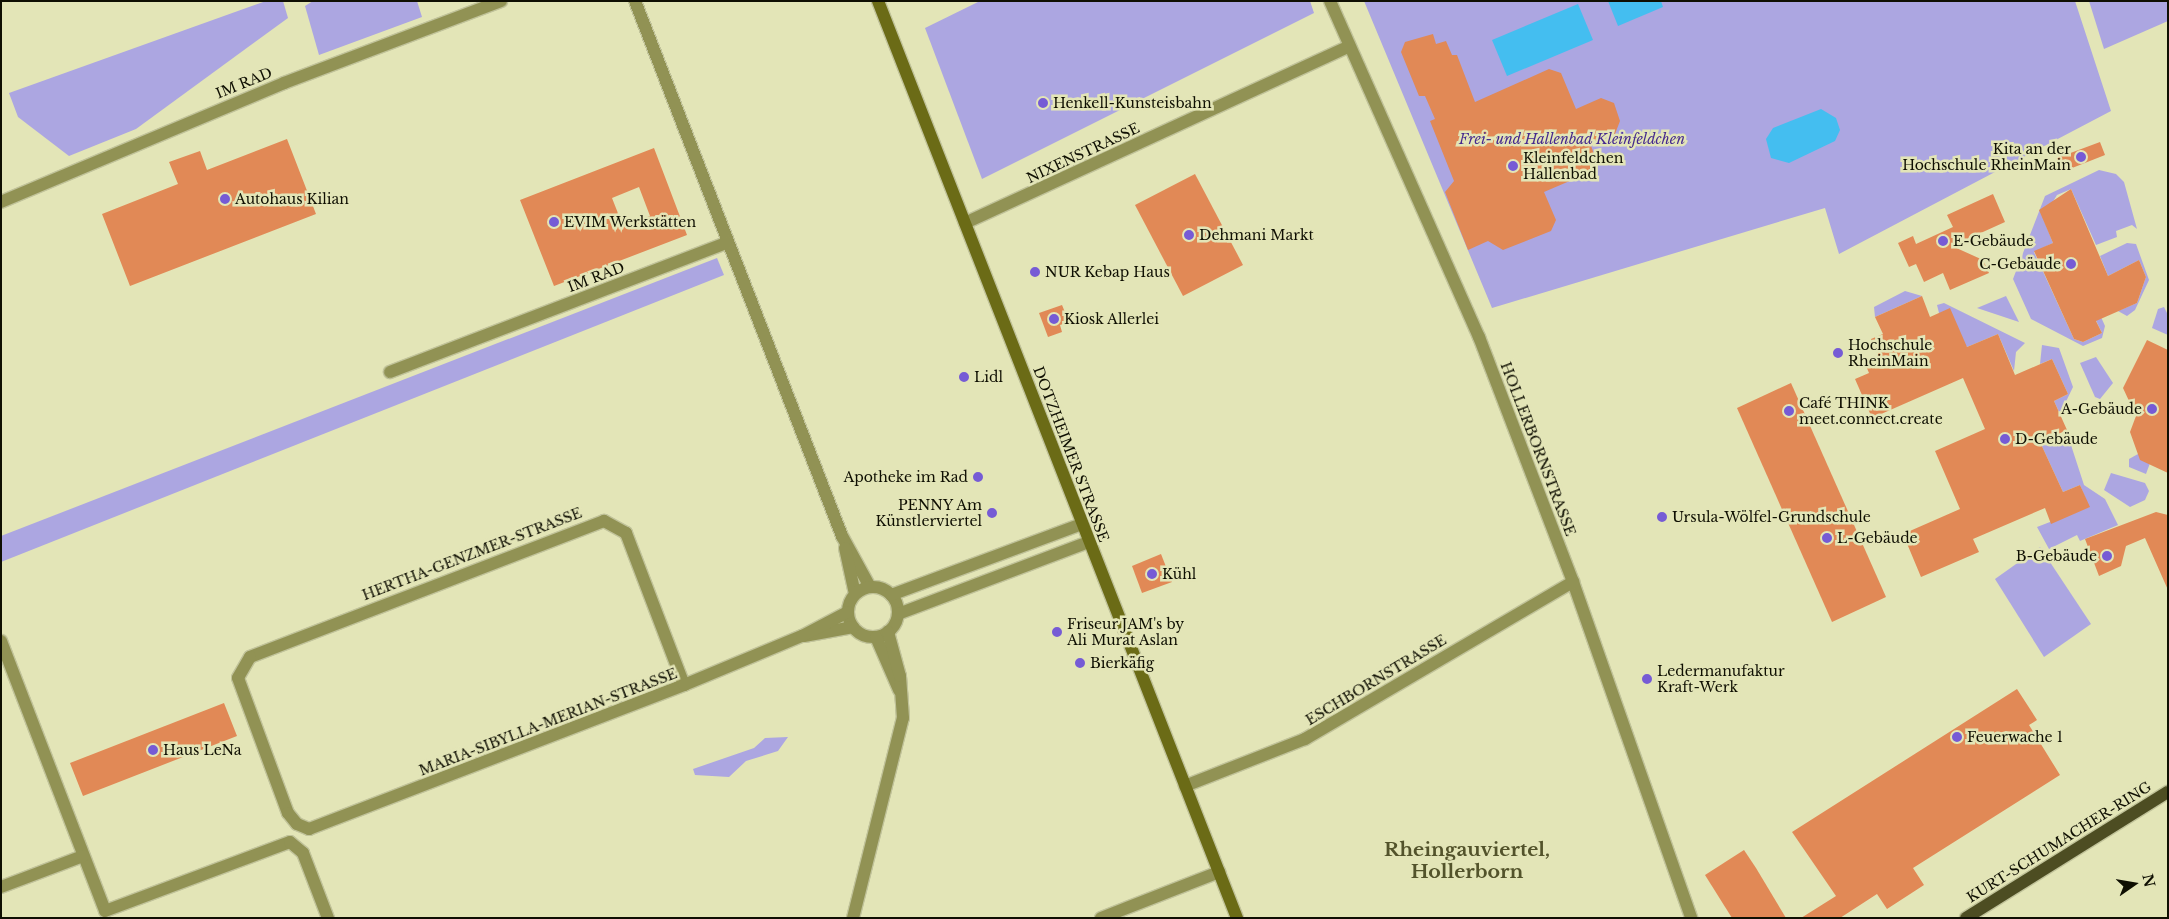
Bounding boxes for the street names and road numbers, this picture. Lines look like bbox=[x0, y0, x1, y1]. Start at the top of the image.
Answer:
street label: IM RAD bbox=[213, 64, 275, 102]
street label: NIXENSTRASSE bbox=[1024, 119, 1142, 187]
street label: IM RAD bbox=[565, 259, 627, 295]
street label: HOLLERBORNSTRASSE bbox=[1497, 360, 1579, 538]
street label: DOTZHEIMER STRASSE bbox=[1030, 364, 1112, 544]
street label: HERTHA-GENZMER-STRASSE bbox=[360, 504, 584, 604]
street label: ESCHBORNSTRASSE bbox=[1303, 631, 1449, 729]
street label: MARIA-SIBYLLA-MERIAN-STRASSE bbox=[417, 665, 679, 779]
street label: KURT-SCHUMACHER-RING bbox=[1964, 778, 2154, 906]

